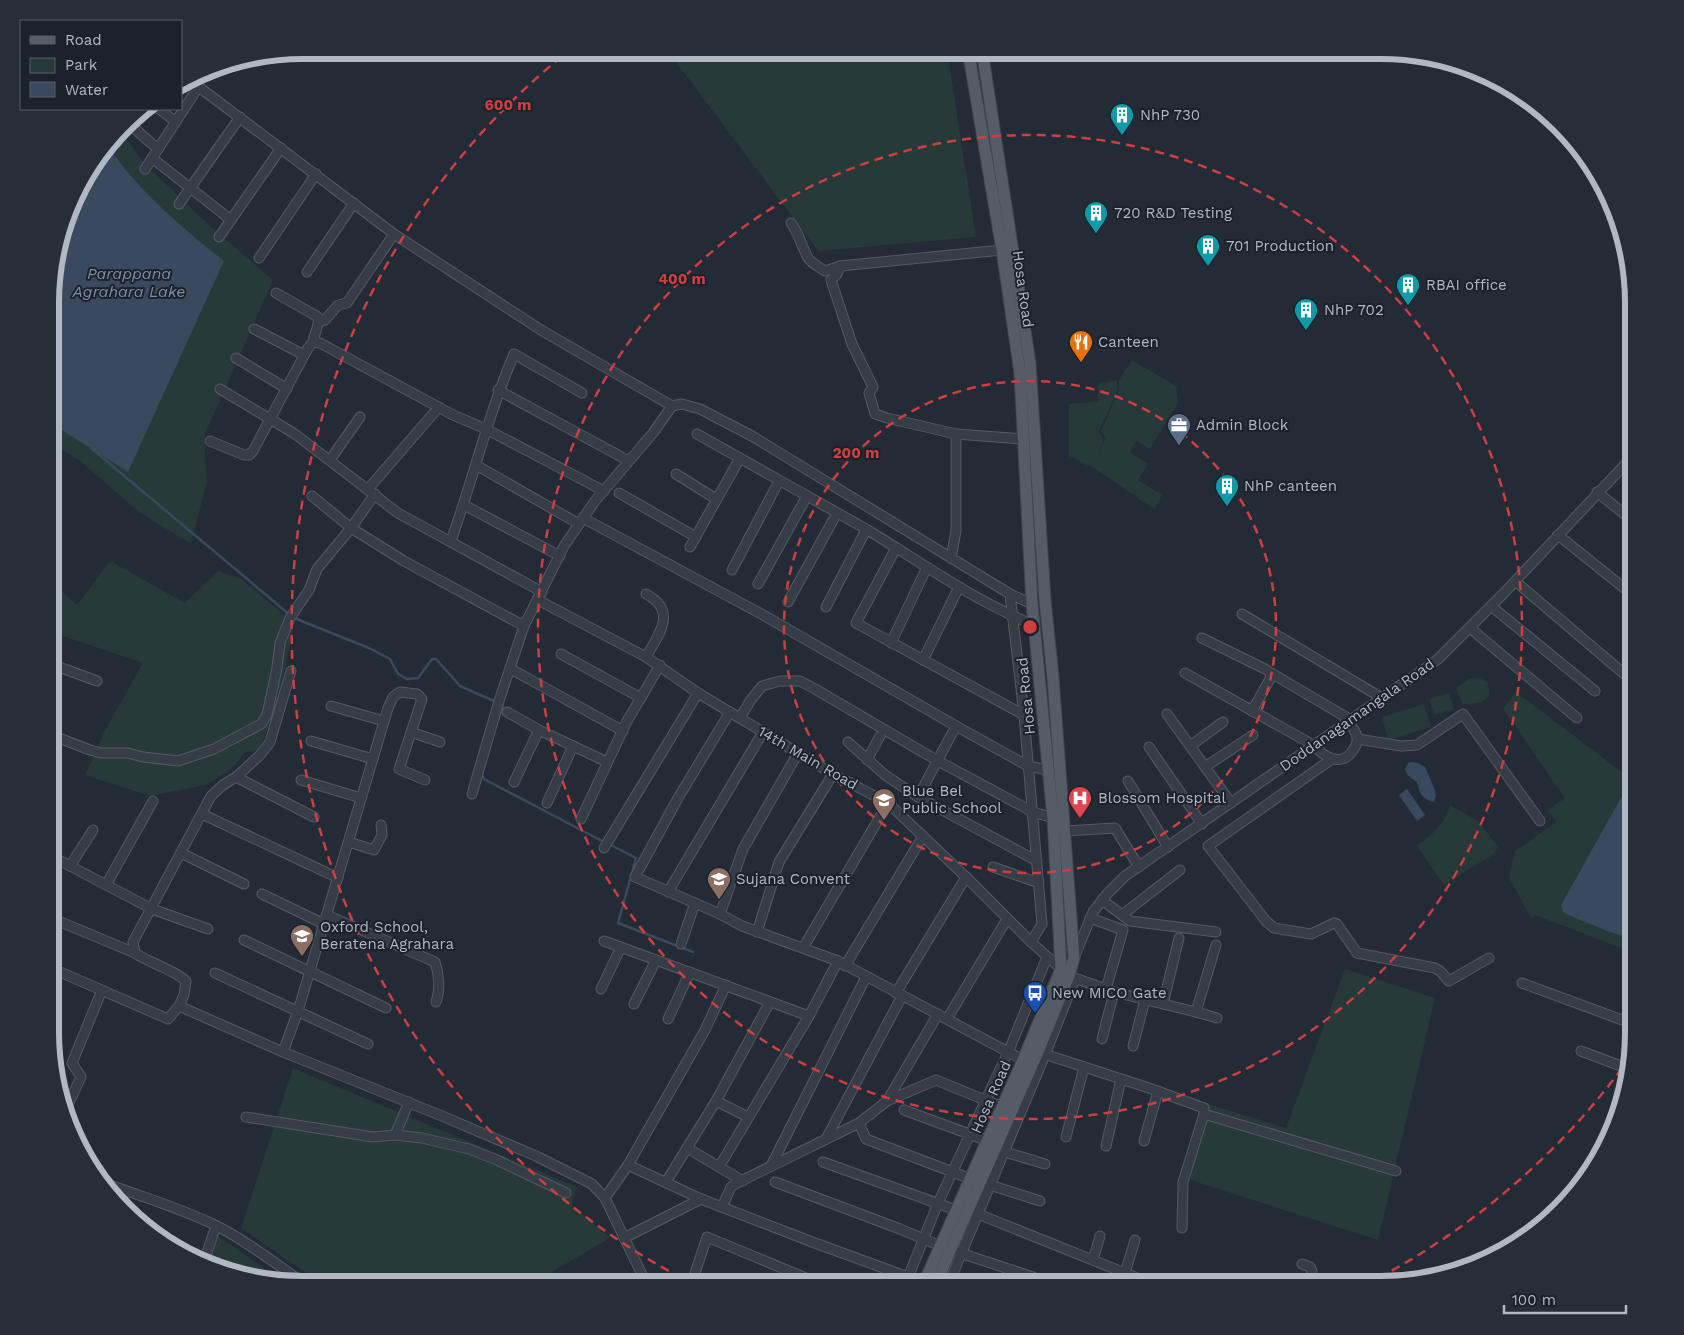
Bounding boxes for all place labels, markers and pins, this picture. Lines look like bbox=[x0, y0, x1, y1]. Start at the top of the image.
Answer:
building icon: NhP 730 bbox=[1109, 102, 1135, 136]
place label: NhP 730 bbox=[1140, 106, 1200, 124]
building icon: 720 R&D Testing bbox=[1083, 200, 1109, 234]
place label: 720 R&D Testing bbox=[1114, 204, 1232, 222]
building icon: 701 Production bbox=[1195, 233, 1221, 267]
place label: 701 Production bbox=[1226, 237, 1334, 255]
building icon: RBAI office bbox=[1395, 272, 1421, 306]
place label: RBAI office bbox=[1426, 276, 1507, 294]
building icon: NhP 702 bbox=[1293, 297, 1319, 331]
place label: NhP 702 bbox=[1324, 301, 1384, 319]
restaurant icon: Canteen bbox=[1068, 329, 1094, 363]
place label: Canteen bbox=[1098, 333, 1159, 351]
office icon: Admin Block bbox=[1166, 412, 1192, 446]
place label: Admin Block bbox=[1196, 416, 1289, 434]
building icon: NhP canteen bbox=[1214, 473, 1240, 507]
place label: NhP canteen bbox=[1244, 477, 1337, 495]
centre of rings bbox=[1021, 618, 1039, 636]
place label: Blue Bel Public School bbox=[902, 782, 1002, 817]
hospital icon: Blossom Hospital bbox=[1067, 785, 1093, 819]
school or university icon: Blue Bel Public School bbox=[871, 787, 897, 821]
place label: Blossom Hospital bbox=[1098, 789, 1227, 807]
school or university icon: Sujana Convent bbox=[706, 866, 732, 900]
place label: Sujana Convent bbox=[736, 870, 851, 888]
place label: Oxford School, Beratena Agrahara bbox=[320, 918, 454, 953]
school or university icon: Oxford School, Beratena Agrahara bbox=[289, 923, 315, 957]
bus stop icon: New MICO Gate bbox=[1022, 980, 1048, 1014]
place label: New MICO Gate bbox=[1052, 984, 1167, 1002]

